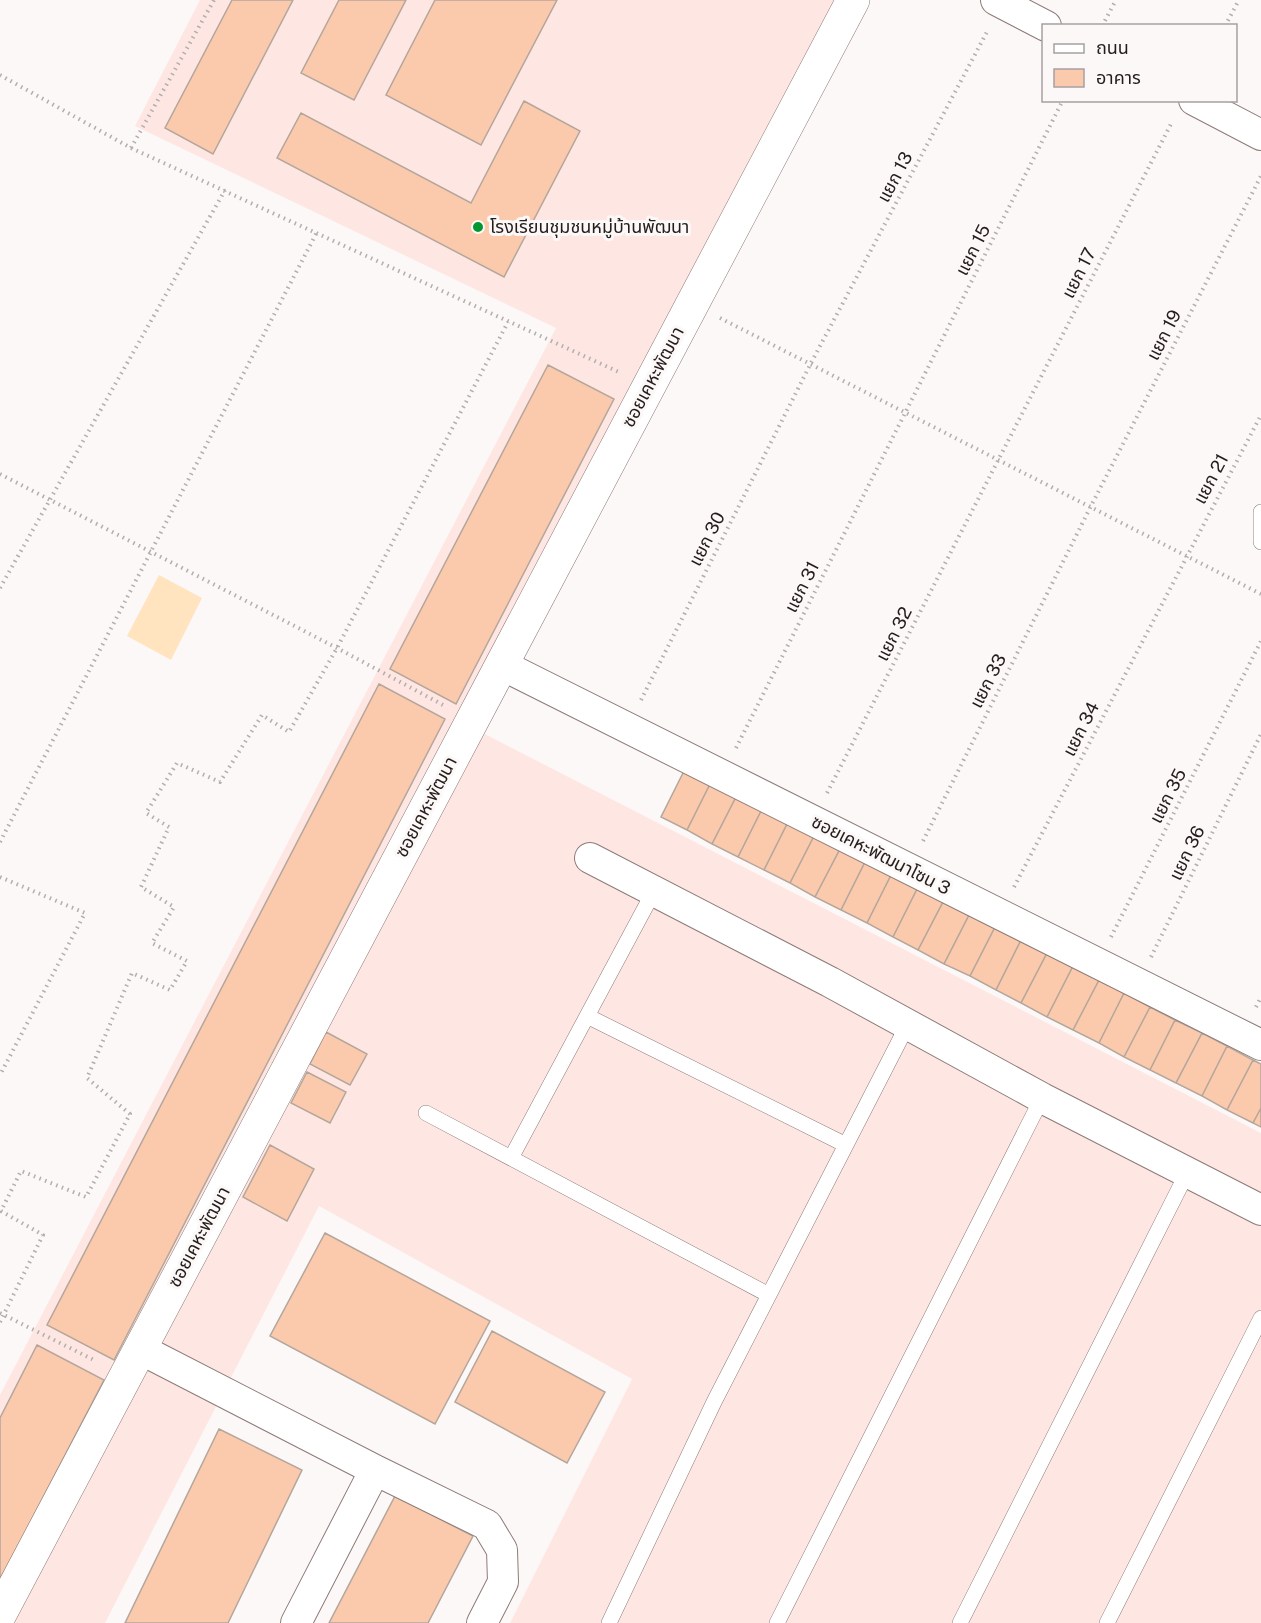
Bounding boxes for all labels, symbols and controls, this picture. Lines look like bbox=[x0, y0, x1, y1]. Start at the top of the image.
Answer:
legend bbox=[1042, 24, 1237, 102]
text: ถนน bbox=[1096, 37, 1129, 58]
text: อาคาร bbox=[1096, 67, 1141, 88]
street label: แยก 13 bbox=[873, 148, 917, 206]
place label: โรงเรียนชุมชนหมู่บ้านพัฒนา bbox=[490, 216, 689, 239]
marker: โรงเรียนชุมชนหมู่บ้านพัฒนา bbox=[471, 220, 485, 234]
street label: แยก 15 bbox=[951, 221, 994, 279]
street label: แยก 17 bbox=[1057, 244, 1100, 301]
street label: แยก 19 bbox=[1142, 306, 1185, 364]
street label: ซอยเคหะพัฒนา bbox=[617, 323, 688, 431]
street label: แยก 21 bbox=[1189, 450, 1232, 507]
street label: แยก 30 bbox=[684, 508, 729, 569]
street label: แยก 31 bbox=[780, 558, 823, 616]
street label: แยก 32 bbox=[871, 603, 916, 664]
street label: แยก 33 bbox=[965, 650, 1010, 711]
street label: แยก 34 bbox=[1058, 698, 1103, 759]
street label: ซอยเคหะพัฒนา bbox=[390, 753, 461, 861]
street label: แยก 35 bbox=[1145, 765, 1190, 827]
street label: ซอยเคหะพัฒนาโซน 3 bbox=[808, 810, 954, 899]
street label: แยก 36 bbox=[1164, 822, 1209, 883]
street label: ซอยเคหะพัฒนา bbox=[163, 1183, 234, 1291]

